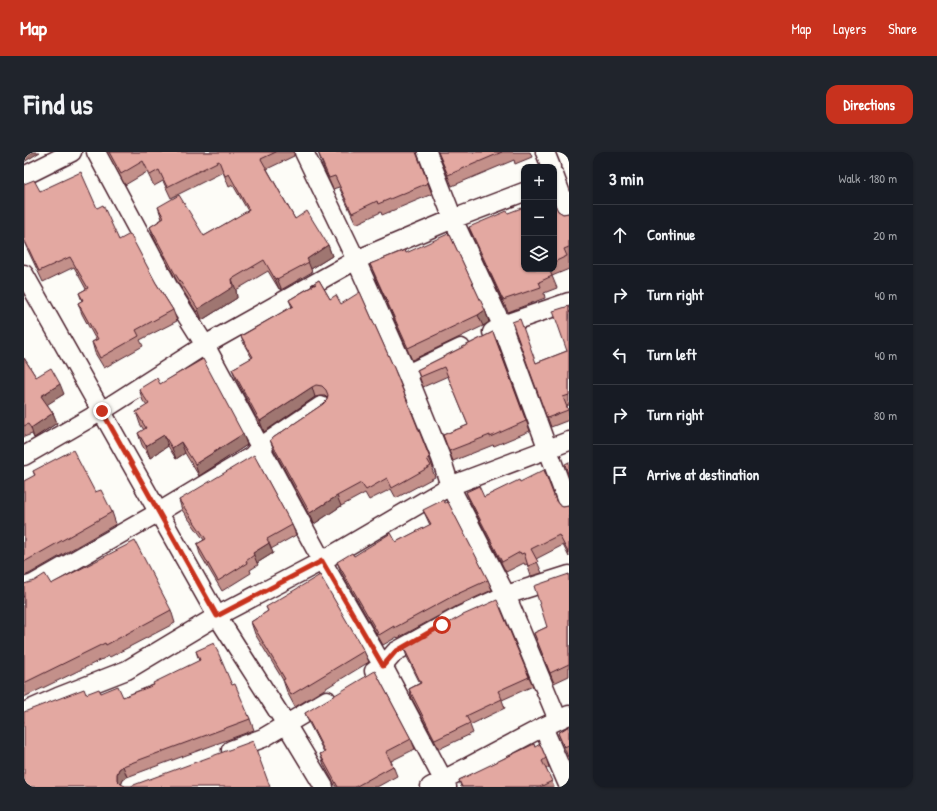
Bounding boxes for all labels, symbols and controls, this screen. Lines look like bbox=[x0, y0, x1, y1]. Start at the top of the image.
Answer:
text: Map bbox=[20, 15, 47, 41]
text: Map bbox=[791, 19, 811, 38]
text: Layers bbox=[833, 19, 866, 38]
text: Share bbox=[888, 19, 917, 38]
text: Find us bbox=[24, 85, 93, 123]
button: Directions bbox=[826, 85, 913, 124]
map controls bbox=[521, 164, 557, 272]
button: + bbox=[521, 164, 557, 200]
text: 3 min bbox=[609, 167, 644, 190]
text: Walk · 180 m bbox=[838, 169, 897, 187]
button: − bbox=[521, 200, 557, 236]
icon: ahead bbox=[609, 224, 631, 246]
text: Continue bbox=[647, 224, 695, 245]
text: 20 m bbox=[873, 226, 897, 244]
button: layers bbox=[521, 236, 557, 272]
icon: right bbox=[609, 284, 631, 306]
text: Turn right bbox=[647, 284, 703, 305]
text: 40 m bbox=[874, 286, 897, 304]
icon: left bbox=[609, 344, 631, 366]
text: Turn left bbox=[647, 344, 697, 365]
text: 40 m bbox=[874, 346, 897, 364]
route end bbox=[93, 402, 111, 420]
icon: right bbox=[609, 404, 631, 426]
text: Turn right bbox=[647, 404, 703, 425]
text: 80 m bbox=[874, 406, 897, 424]
icon: arrive bbox=[609, 464, 631, 486]
text: Arrive at destination bbox=[647, 464, 759, 485]
route start bbox=[433, 616, 451, 634]

